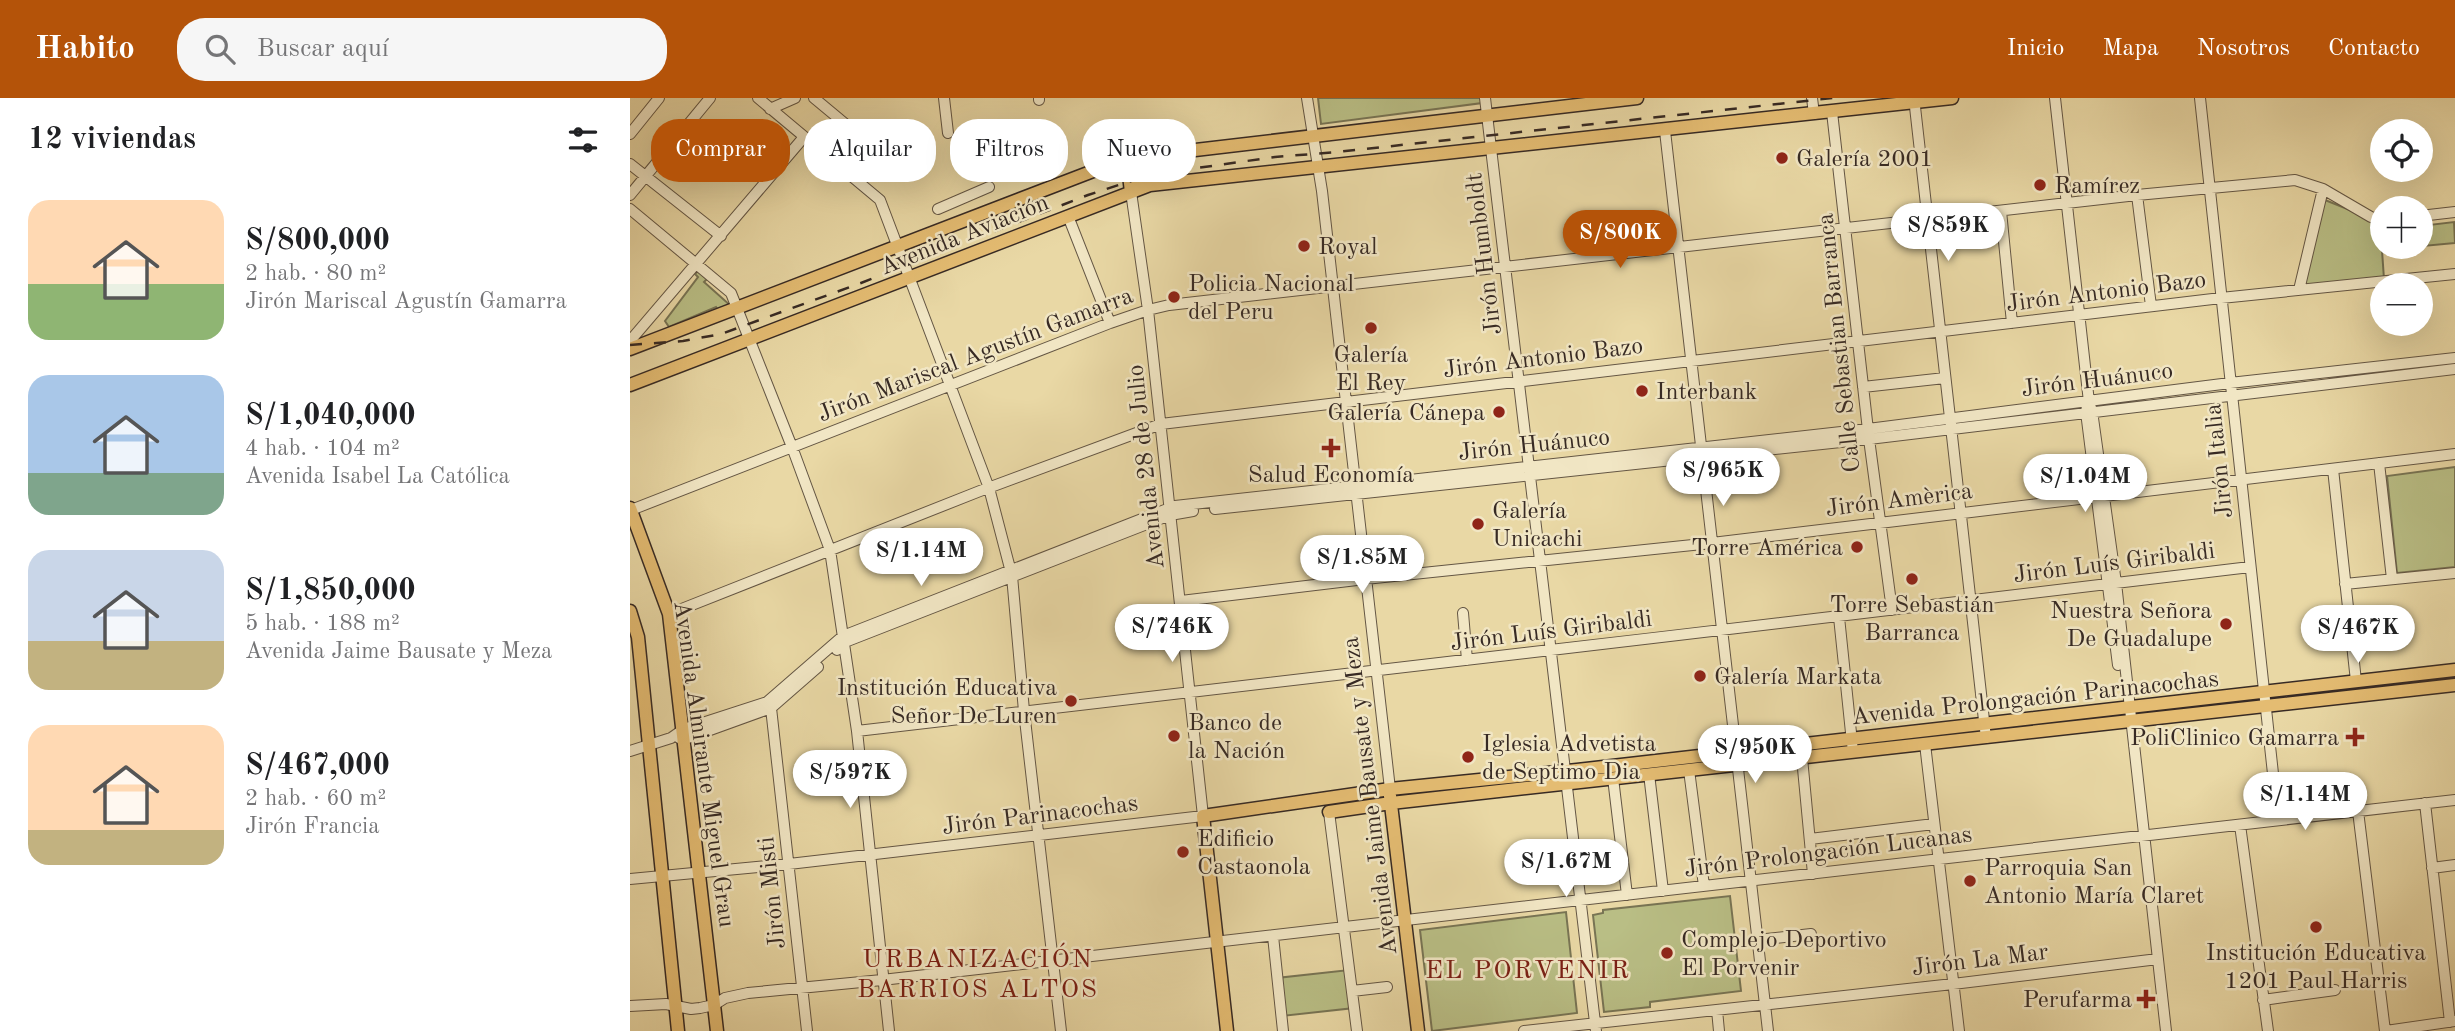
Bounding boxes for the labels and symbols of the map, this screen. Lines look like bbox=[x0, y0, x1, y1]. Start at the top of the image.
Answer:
place label: Galería 2001 bbox=[1796, 148, 1933, 172]
marker: Galería 2001 bbox=[1774, 150, 1790, 166]
street label: Jirón Humboldt bbox=[1463, 171, 1507, 336]
place label: Ramírez bbox=[2054, 175, 2140, 199]
marker: Ramírez bbox=[2032, 177, 2048, 193]
street label: Avenida Aviación bbox=[877, 191, 1053, 281]
pin: S/859K bbox=[1891, 204, 2005, 263]
pin: S/800K bbox=[1563, 211, 1677, 270]
street label: Calle Sebastian Barranca bbox=[1814, 212, 1866, 474]
place label: Royal bbox=[1318, 236, 1377, 260]
marker: Royal bbox=[1296, 238, 1312, 254]
street label: Jirón Antonio Bazo bbox=[2005, 269, 2208, 317]
place label: Policia Nacional del Peru bbox=[1188, 273, 1354, 325]
street label: Jirón Mariscal Agustín Gamarra bbox=[815, 284, 1137, 427]
marker: Policia Nacional del Peru bbox=[1166, 289, 1182, 305]
marker: Galería El Rey bbox=[1363, 320, 1379, 336]
street label: Jirón Antonio Bazo bbox=[1442, 335, 1645, 383]
place label: Galería El Rey bbox=[1334, 344, 1409, 396]
street label: Jirón Huánuco bbox=[2020, 360, 2174, 402]
street label: Avenida 28 de Julio bbox=[1124, 363, 1170, 570]
place label: Interbank bbox=[1656, 381, 1757, 405]
marker: Interbank bbox=[1634, 383, 1650, 399]
place label: Galería Cánepa bbox=[1327, 402, 1485, 426]
street label: Jirón Italia bbox=[2202, 402, 2238, 519]
marker: Galería Cánepa bbox=[1491, 404, 1507, 420]
street label: Jirón Huánuco bbox=[1457, 426, 1611, 466]
marker: Salud Economía bbox=[1323, 440, 1339, 456]
pin: S/965K bbox=[1666, 448, 1780, 508]
pin: S/1.04M bbox=[2020, 454, 2150, 514]
place label: Salud Economía bbox=[1248, 464, 1414, 488]
street label: Jirón Amèrica bbox=[1824, 480, 1974, 522]
place label: Galería Unicachi bbox=[1492, 500, 1582, 552]
marker: Galería Unicachi bbox=[1470, 516, 1486, 532]
pin: S/1.14M bbox=[856, 528, 986, 588]
pin: S/1.85M bbox=[1297, 536, 1427, 595]
place label: Torre América bbox=[1691, 537, 1843, 561]
marker: Torre América bbox=[1849, 539, 1865, 555]
street label: Jirón Luís Giribaldi bbox=[2012, 540, 2216, 588]
marker: Torre Sebastián Barranca bbox=[1904, 571, 1920, 587]
place label: Torre Sebastián Barranca bbox=[1829, 594, 1995, 646]
street label: Avenida Almirante Miguel Grau bbox=[668, 599, 738, 929]
place label: Nuestra Señora De Guadalupe bbox=[2050, 600, 2212, 652]
pin: S/746K bbox=[1115, 604, 1229, 664]
pin: S/467K bbox=[2301, 606, 2415, 665]
street label: Jirón Luís Giribaldi bbox=[1449, 608, 1653, 656]
marker: Nuestra Señora De Guadalupe bbox=[2218, 616, 2234, 632]
street label: Avenida Jaime Bausate y Meza bbox=[1340, 635, 1402, 956]
place label: Galería Markata bbox=[1714, 666, 1882, 690]
marker: Galería Markata bbox=[1692, 668, 1708, 684]
street label: Avenida Prolongación Parinacochas bbox=[1850, 668, 2220, 730]
place label: Institución Educativa Señor De Luren bbox=[837, 677, 1057, 729]
marker: Institución Educativa Señor De Luren bbox=[1063, 693, 1079, 709]
place label: Banco de la Nación bbox=[1188, 712, 1285, 764]
pin: S/950K bbox=[1698, 726, 1812, 785]
place label: PoliClinico Gamarra bbox=[2130, 727, 2339, 751]
marker: PoliClinico Gamarra bbox=[2345, 727, 2365, 747]
marker: Banco de la Nación bbox=[1166, 728, 1182, 744]
place label: Iglesia Advetista de Septimo Dia bbox=[1482, 733, 1657, 785]
marker: Iglesia Advetista de Septimo Dia bbox=[1460, 749, 1476, 765]
pin: S/597K bbox=[793, 750, 907, 810]
pin: S/1.14M bbox=[2240, 772, 2370, 832]
street label: Jirón Parinacochas bbox=[941, 792, 1140, 840]
street label: Jirón Prolongación Lucanas bbox=[1683, 823, 1974, 883]
place label: Edificio Castaonola bbox=[1197, 828, 1311, 880]
street label: Jirón Misti bbox=[755, 835, 791, 950]
pin: S/1.67M bbox=[1501, 840, 1631, 899]
marker: Edificio Castaonola bbox=[1175, 844, 1191, 860]
place label: Parroquia San Antonio María Claret bbox=[1984, 857, 2204, 909]
marker: Parroquia San Antonio María Claret bbox=[1962, 873, 1978, 889]
marker: Institución Educativa 1201 Paul Harris bbox=[2308, 919, 2324, 935]
place label: Complejo Deportivo El Porvenir bbox=[1681, 929, 1887, 981]
street label: Jirón La Mar bbox=[1911, 941, 2050, 981]
district label: URBANIZACIÓN BARRIOS ALTOS bbox=[857, 942, 1099, 1003]
place label: Institución Educativa 1201 Paul Harris bbox=[2206, 942, 2426, 994]
marker: Complejo Deportivo El Porvenir bbox=[1659, 945, 1675, 961]
district label: EL PORVENIR bbox=[1425, 958, 1631, 984]
place label: Perufarma bbox=[2023, 989, 2132, 1013]
marker: Perufarma bbox=[2138, 991, 2154, 1007]

